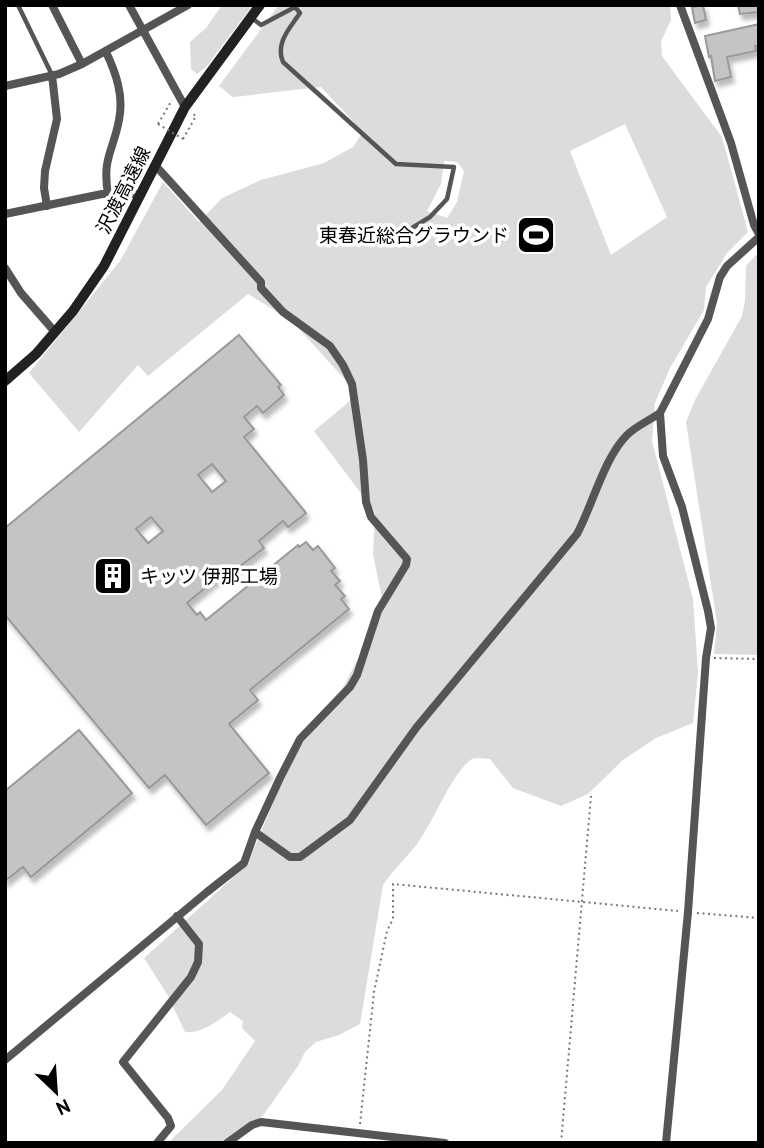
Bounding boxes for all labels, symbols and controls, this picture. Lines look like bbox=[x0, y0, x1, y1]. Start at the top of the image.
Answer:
street label: 沢渡高遠線 bbox=[91, 142, 155, 238]
sports icon: 東春近総合グラウンド bbox=[515, 214, 557, 256]
place label: 東春近総合グラウンド bbox=[319, 223, 509, 247]
building icon: キッツ 伊那工場 bbox=[92, 555, 134, 597]
place label: キッツ 伊那工場 bbox=[140, 564, 278, 588]
north arrow bbox=[21, 1057, 91, 1127]
text: N bbox=[52, 1094, 74, 1121]

